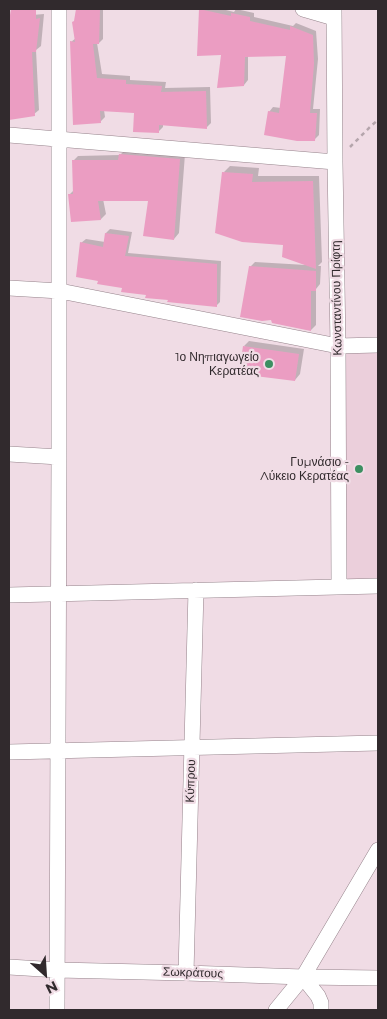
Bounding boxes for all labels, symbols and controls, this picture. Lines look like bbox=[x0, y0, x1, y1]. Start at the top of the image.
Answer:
street label: Κωνσταντίνου Πρίφτη bbox=[329, 240, 345, 356]
place label: 1ο Νηπιαγωγείο Κερατέας bbox=[175, 350, 259, 378]
marker: 1ο Νηπιαγωγείο Κερατέας bbox=[263, 358, 275, 370]
place label: Γυμνάσιο - Λύκειο Κερατέας bbox=[260, 455, 349, 483]
marker: Γυμνάσιο - Λύκειο Κερατέας bbox=[353, 463, 365, 475]
street label: Κύπρου bbox=[183, 759, 199, 803]
north arrow bbox=[20, 949, 70, 999]
street label: Σωκράτους bbox=[163, 965, 223, 981]
text: N bbox=[43, 977, 61, 998]

